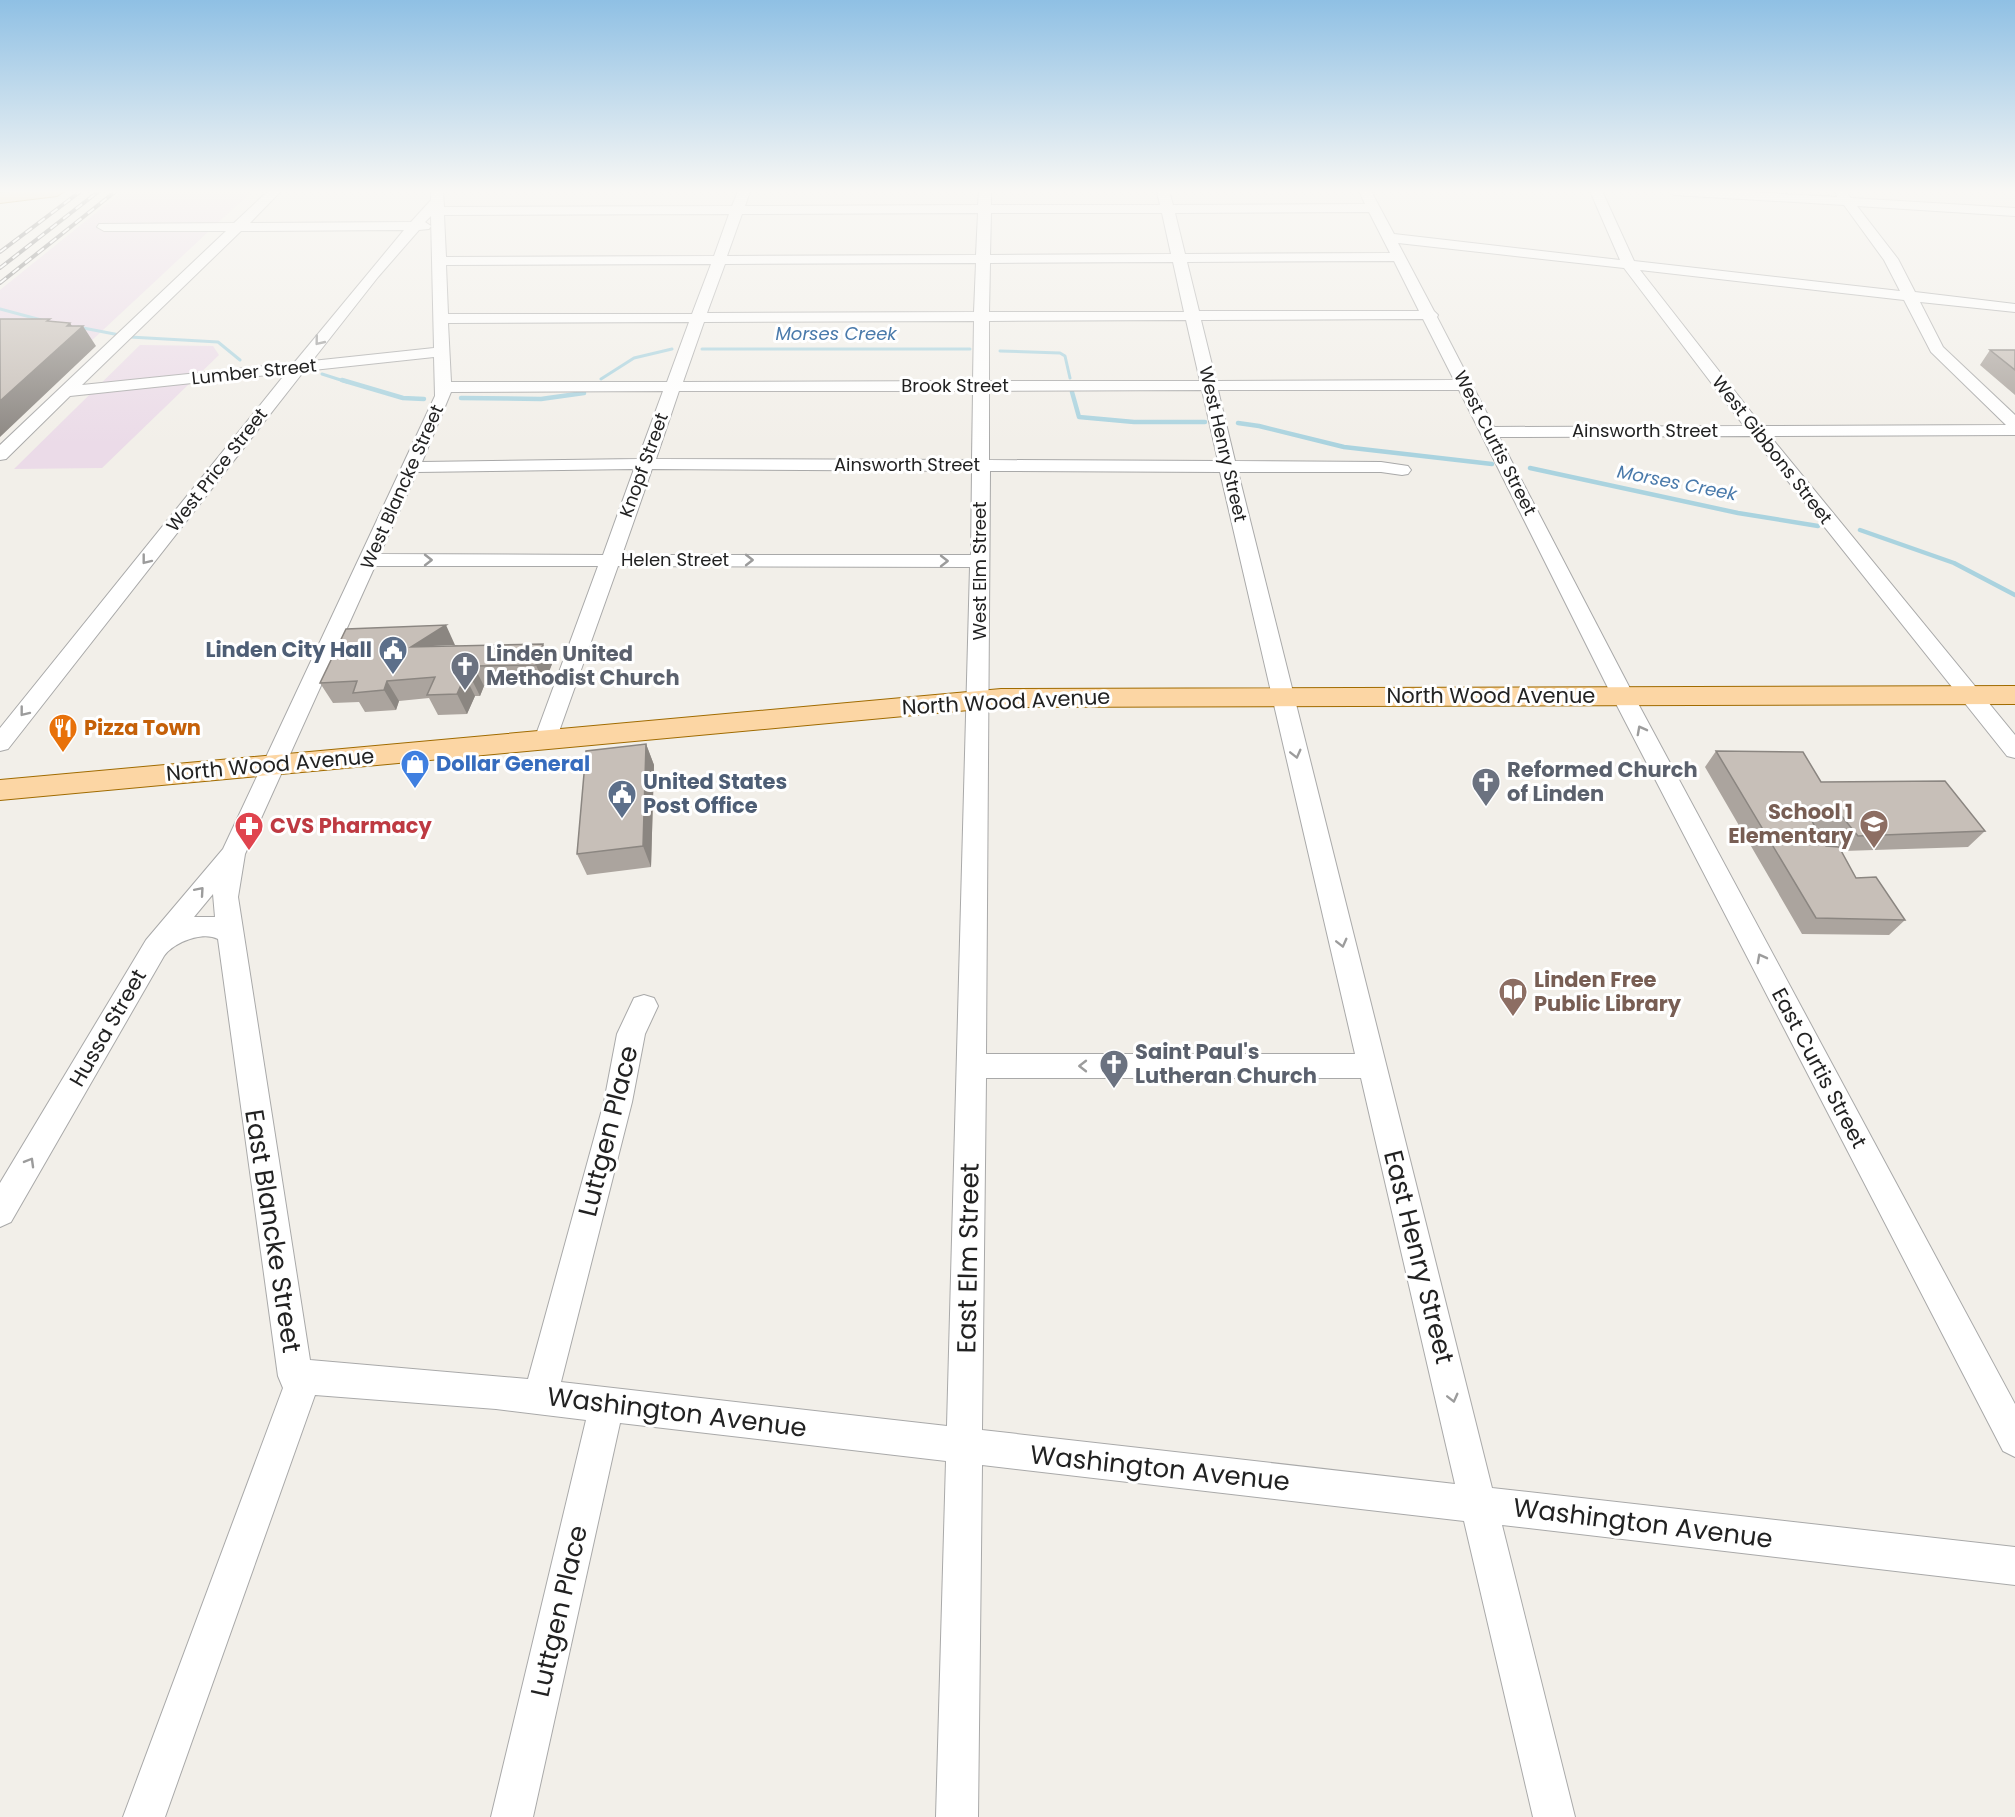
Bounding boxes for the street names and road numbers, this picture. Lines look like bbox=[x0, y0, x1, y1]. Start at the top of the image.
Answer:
street label: Lumber Street bbox=[190, 353, 318, 390]
street label: West Henry Street bbox=[1193, 364, 1254, 524]
street label: West Curtis Street bbox=[1448, 366, 1543, 520]
street label: West Gibbons Street bbox=[1706, 370, 1838, 529]
street label: Brook Street bbox=[901, 373, 1009, 398]
street label: West Blancke Street bbox=[354, 401, 449, 573]
street label: West Price Street bbox=[160, 403, 273, 537]
street label: Knopf Street bbox=[613, 409, 674, 521]
street label: Ainsworth Street bbox=[1572, 418, 1718, 443]
street label: Ainsworth Street bbox=[834, 452, 980, 477]
street label: West Elm Street bbox=[967, 501, 992, 641]
street label: Helen Street bbox=[621, 547, 729, 572]
street label: North Wood Avenue bbox=[1387, 681, 1595, 710]
street label: North Wood Avenue bbox=[901, 682, 1111, 721]
street label: North Wood Avenue bbox=[165, 741, 375, 788]
street label: Hussa Street bbox=[62, 964, 153, 1092]
street label: East Curtis Street bbox=[1765, 983, 1874, 1153]
street label: Luttgen Place bbox=[569, 1042, 647, 1220]
street label: East Blancke Street bbox=[236, 1107, 310, 1355]
street label: East Henry Street bbox=[1375, 1146, 1463, 1368]
street label: East Elm Street bbox=[948, 1162, 988, 1354]
street label: Washington Avenue bbox=[545, 1378, 809, 1446]
street label: Washington Avenue bbox=[1028, 1436, 1292, 1500]
street label: Washington Avenue bbox=[1511, 1489, 1775, 1557]
street label: Luttgen Place bbox=[522, 1522, 596, 1700]

